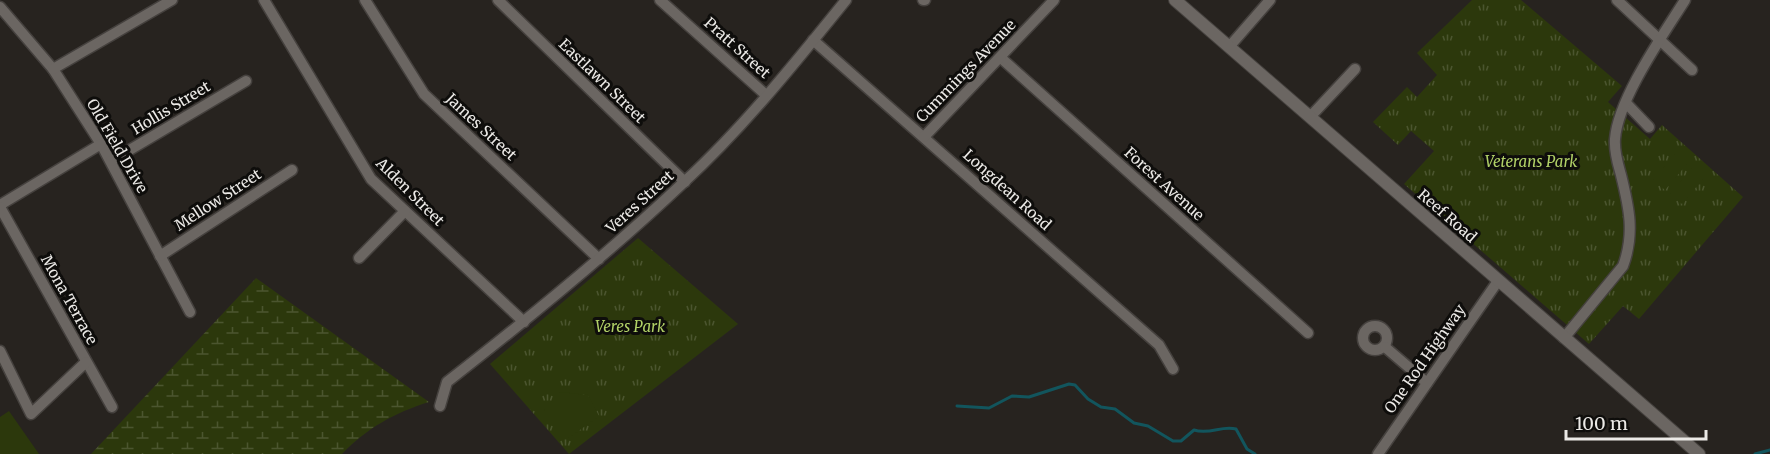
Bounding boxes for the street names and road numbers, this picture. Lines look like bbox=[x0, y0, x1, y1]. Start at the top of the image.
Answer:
street label: Pratt Street bbox=[700, 13, 774, 82]
street label: Cummings Avenue bbox=[912, 15, 1020, 126]
street label: Eastlawn Street bbox=[555, 34, 650, 127]
street label: Hollis Street bbox=[128, 77, 214, 138]
street label: James Street bbox=[441, 88, 521, 164]
street label: Old Field Drive bbox=[83, 95, 152, 196]
street label: Forest Avenue bbox=[1120, 143, 1208, 225]
street label: Longdean Road bbox=[959, 145, 1055, 234]
street label: Alden Street bbox=[372, 153, 449, 230]
street label: Mellow Street bbox=[171, 164, 265, 235]
street label: Veres Street bbox=[601, 166, 678, 238]
street label: Reef Road bbox=[1414, 185, 1481, 246]
street label: Mona Terrace bbox=[37, 252, 102, 348]
street label: One Rod Highway bbox=[1380, 300, 1469, 417]

